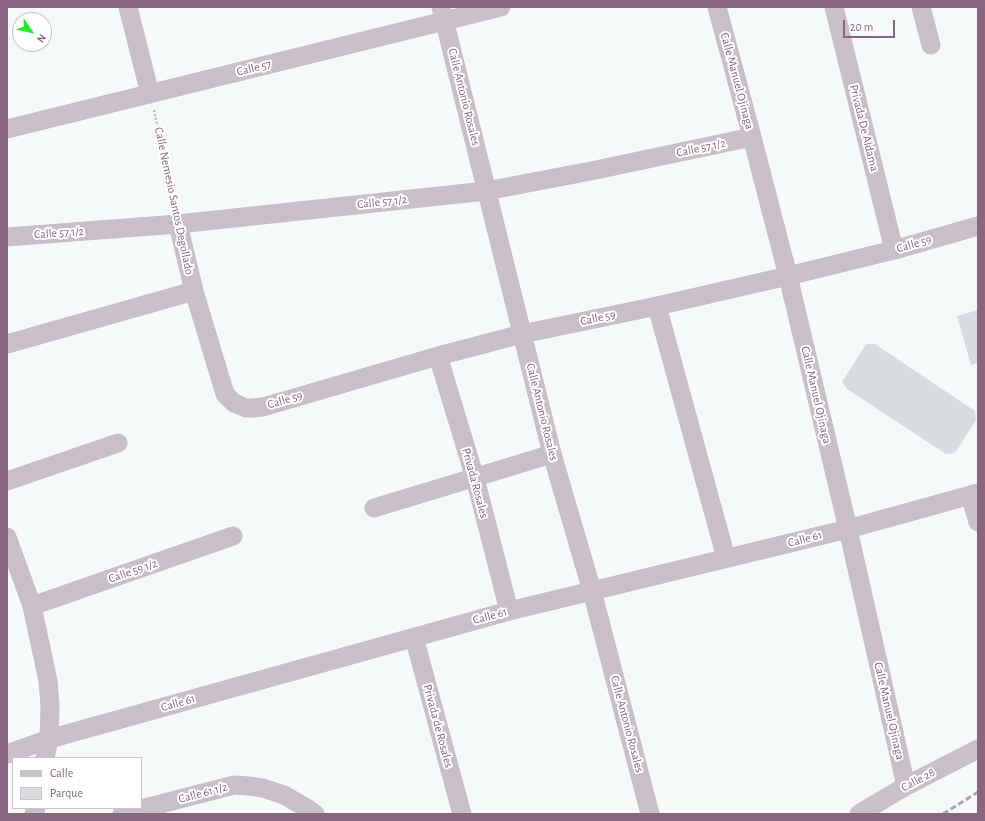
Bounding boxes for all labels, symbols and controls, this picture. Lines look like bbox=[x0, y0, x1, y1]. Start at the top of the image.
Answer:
north arrow bbox=[12, 12, 52, 52]
scale bar bbox=[845, 12, 897, 38]
text: 20 m bbox=[850, 21, 873, 33]
street label: Calle Manuel Ojinaga bbox=[717, 31, 757, 131]
text: N bbox=[35, 32, 48, 45]
street label: Calle Antonio Rosales bbox=[445, 47, 483, 147]
street label: Calle 57 bbox=[235, 57, 273, 79]
street label: Privada De Aldama bbox=[846, 83, 882, 173]
street label: Calle Nemesio Santos Degollado bbox=[151, 126, 197, 276]
street label: Calle 57 1/2 bbox=[675, 136, 727, 160]
street label: Calle 57 1/2 bbox=[356, 192, 408, 212]
street label: Calle 57 1/2 bbox=[33, 224, 85, 242]
street label: Calle 59 bbox=[895, 232, 933, 256]
street label: Calle 59 bbox=[579, 307, 617, 329]
street label: Calle Manuel Ojinaga bbox=[798, 345, 834, 445]
street label: Calle Antonio Rosales bbox=[523, 362, 561, 462]
street label: Calle 59 bbox=[266, 388, 304, 412]
street label: Privada Rosales bbox=[459, 446, 491, 520]
street label: Calle 61 bbox=[786, 528, 824, 550]
street label: Calle 59 1/2 bbox=[107, 556, 159, 586]
street label: Calle 61 bbox=[471, 605, 509, 627]
street label: Calle Manuel Ojinaga bbox=[871, 661, 907, 761]
street label: Calle Antonio Rosales bbox=[607, 674, 647, 774]
street label: Privada de Rosales bbox=[420, 683, 456, 769]
street label: Calle 61 bbox=[159, 691, 197, 715]
legend bbox=[12, 757, 142, 809]
street label: Calle 28 bbox=[899, 765, 937, 795]
text: Calle bbox=[50, 767, 73, 779]
street label: Calle 61 1/2 bbox=[177, 780, 229, 806]
text: Parque bbox=[50, 787, 83, 799]

